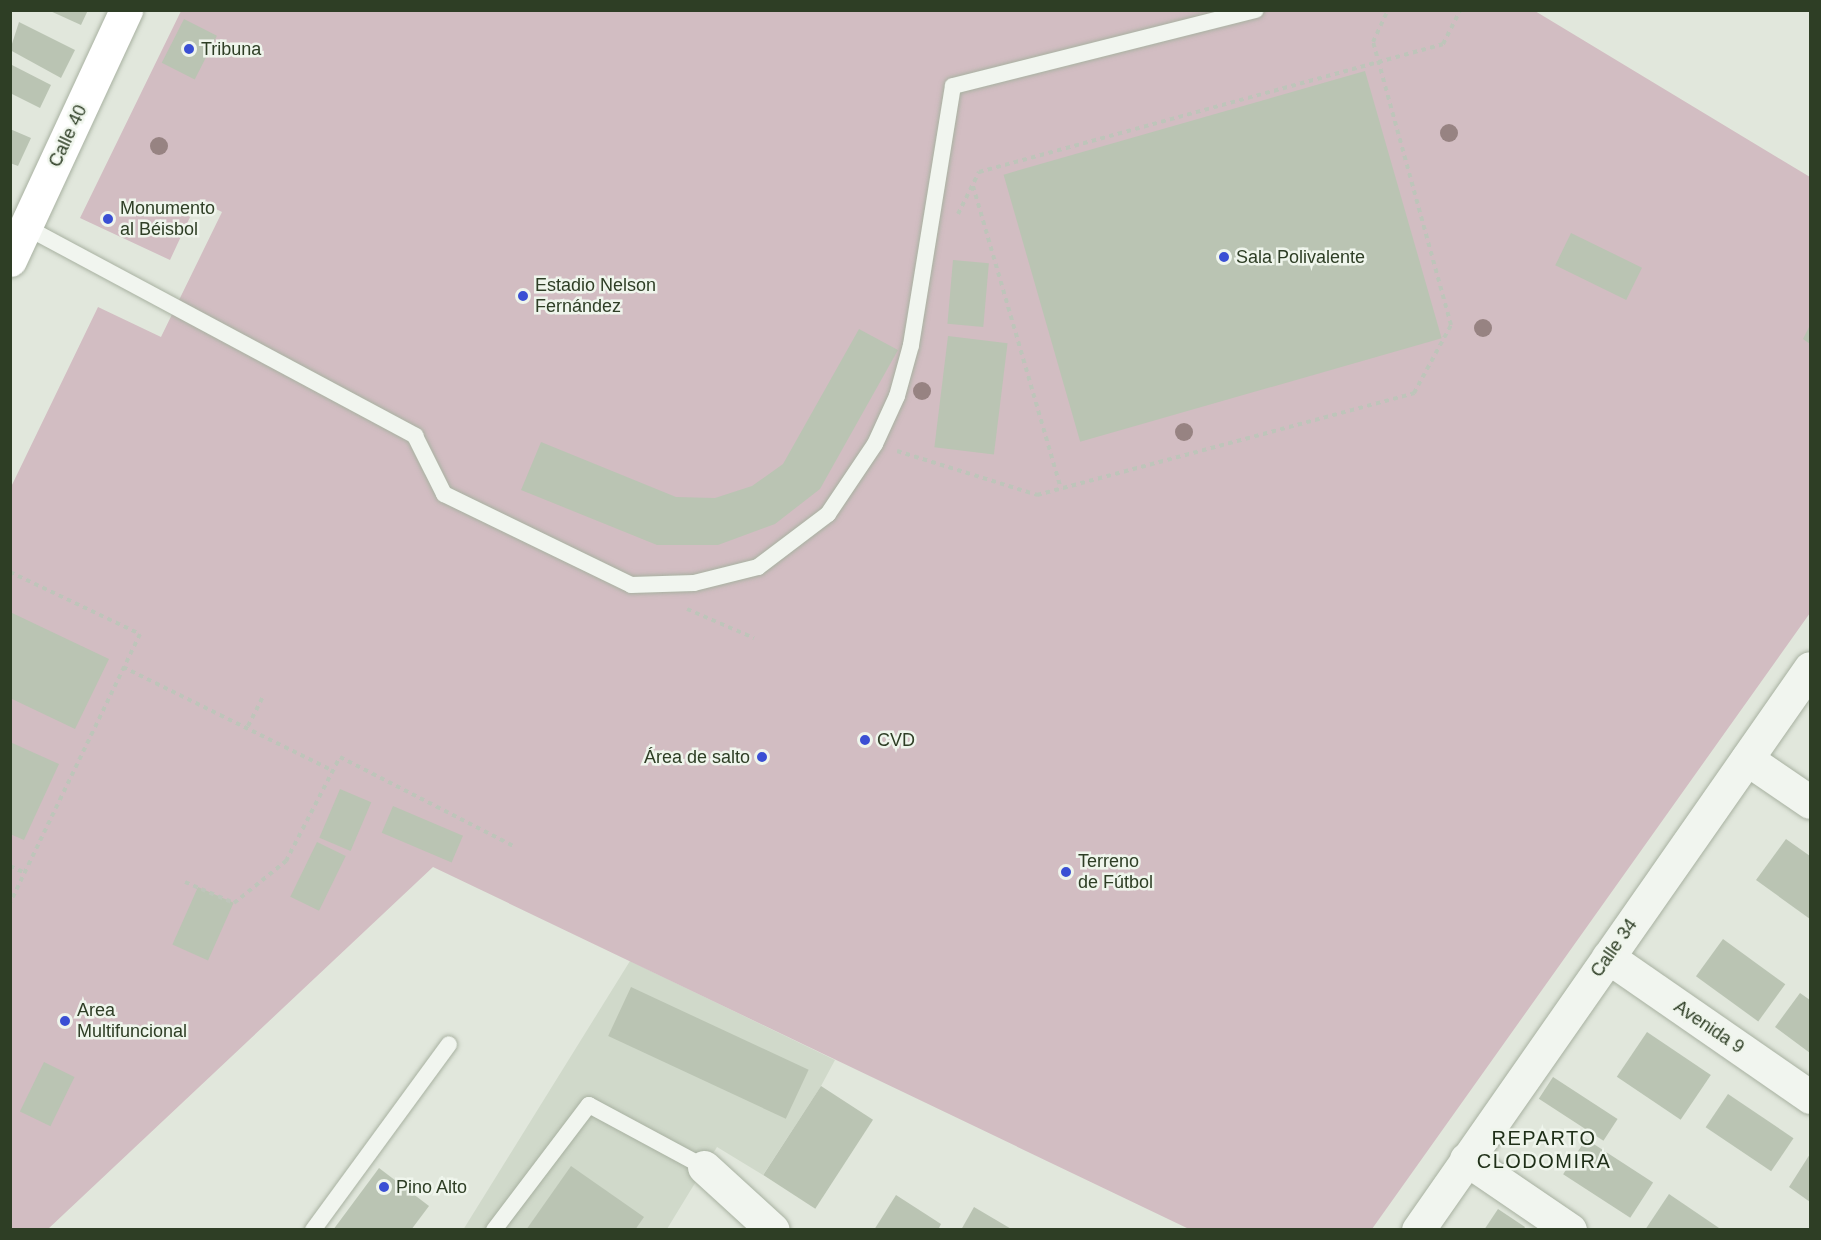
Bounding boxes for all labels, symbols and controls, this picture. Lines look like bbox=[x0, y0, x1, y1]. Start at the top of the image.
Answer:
place label: Tribuna bbox=[201, 38, 261, 60]
marker: Tribuna bbox=[182, 42, 196, 56]
street label: Calle 40 bbox=[44, 102, 92, 170]
place label: Monumento al Béisbol bbox=[120, 198, 215, 240]
marker: Monumento al Béisbol bbox=[101, 212, 115, 226]
place label: Sala Polivalente bbox=[1236, 246, 1365, 268]
marker: Sala Polivalente bbox=[1217, 250, 1231, 264]
place label: Estadio Nelson Fernández bbox=[535, 275, 656, 318]
marker: Estadio Nelson Fernández bbox=[516, 289, 530, 303]
place label: CVD bbox=[877, 729, 915, 751]
marker: CVD bbox=[858, 733, 872, 747]
place label: Área de salto bbox=[644, 746, 750, 768]
marker: Área de salto bbox=[755, 750, 769, 764]
place label: Terreno de Fútbol bbox=[1078, 851, 1153, 894]
marker: Terreno de Fútbol bbox=[1059, 865, 1073, 879]
street label: Calle 34 bbox=[1586, 915, 1642, 981]
street label: Avenida 9 bbox=[1670, 996, 1748, 1058]
place label: Area Multifuncional bbox=[77, 1000, 187, 1042]
marker: Area Multifuncional bbox=[58, 1014, 72, 1028]
district label: REPARTO CLODOMIRA bbox=[1477, 1127, 1611, 1174]
place label: Pino Alto bbox=[396, 1176, 468, 1198]
marker: Pino Alto bbox=[377, 1180, 391, 1194]

